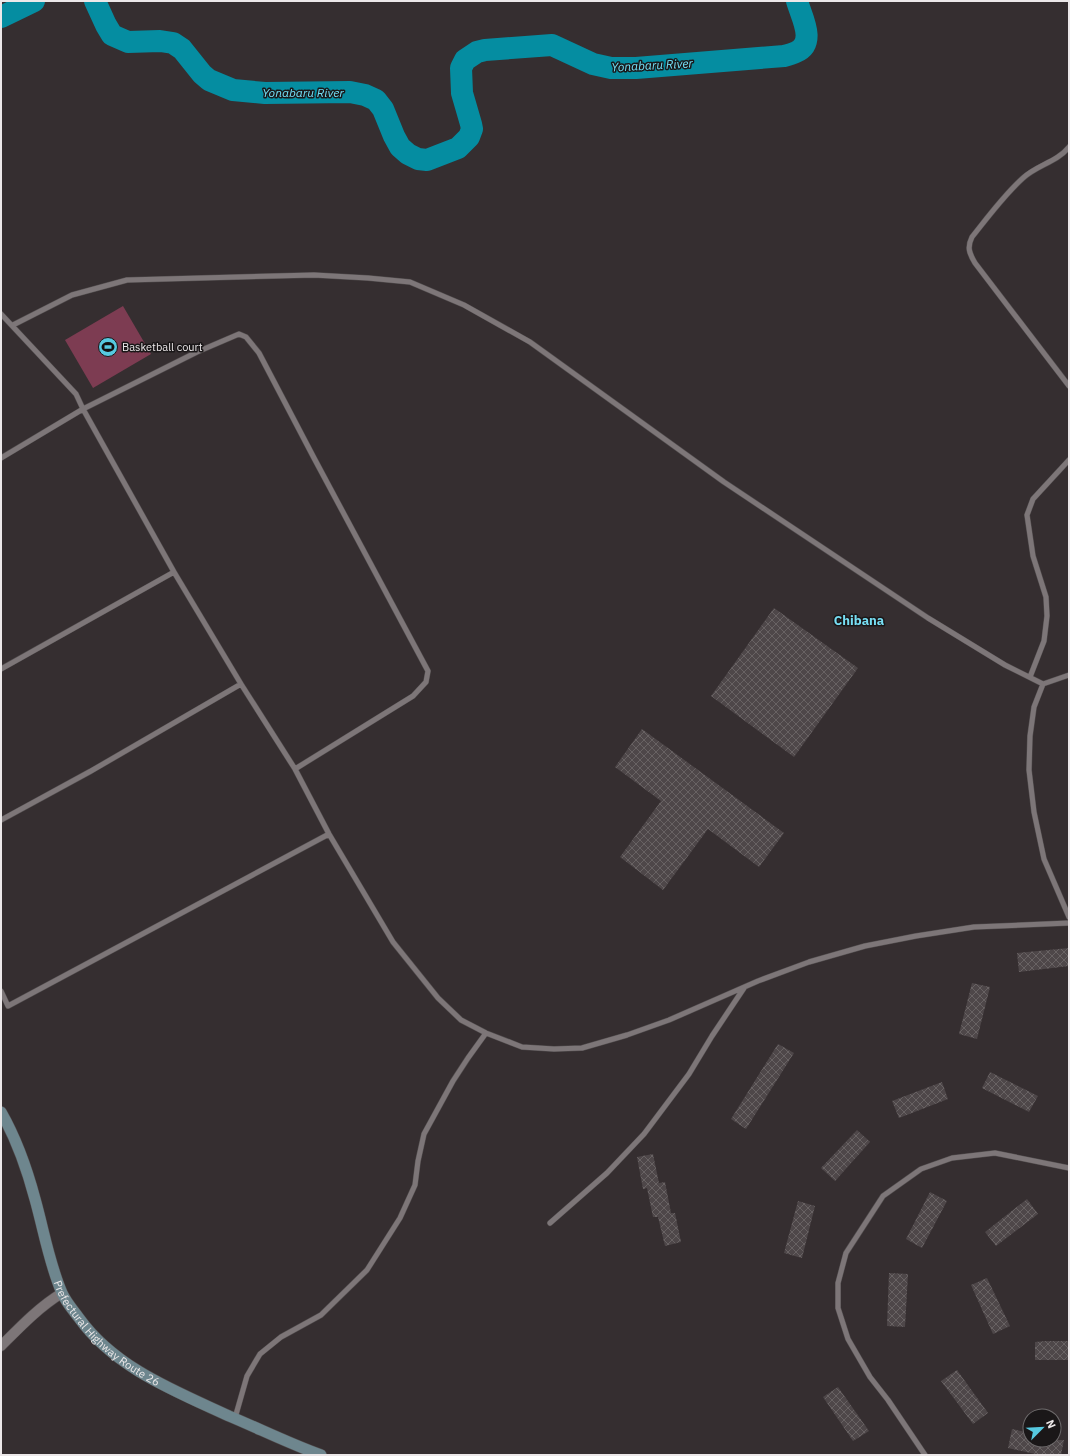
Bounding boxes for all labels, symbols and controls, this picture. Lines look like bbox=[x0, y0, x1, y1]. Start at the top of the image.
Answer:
water label: Yonabaru River bbox=[611, 55, 694, 75]
water label: Yonabaru River bbox=[262, 85, 344, 100]
sports icon: Basketball court bbox=[97, 336, 119, 358]
place label: Basketball court bbox=[122, 340, 203, 354]
district label: Chibana bbox=[834, 612, 884, 629]
street label: Prefectural Highway Route 26 bbox=[51, 1278, 162, 1389]
north arrow bbox=[1022, 1408, 1062, 1448]
text: N bbox=[1043, 1417, 1059, 1430]

